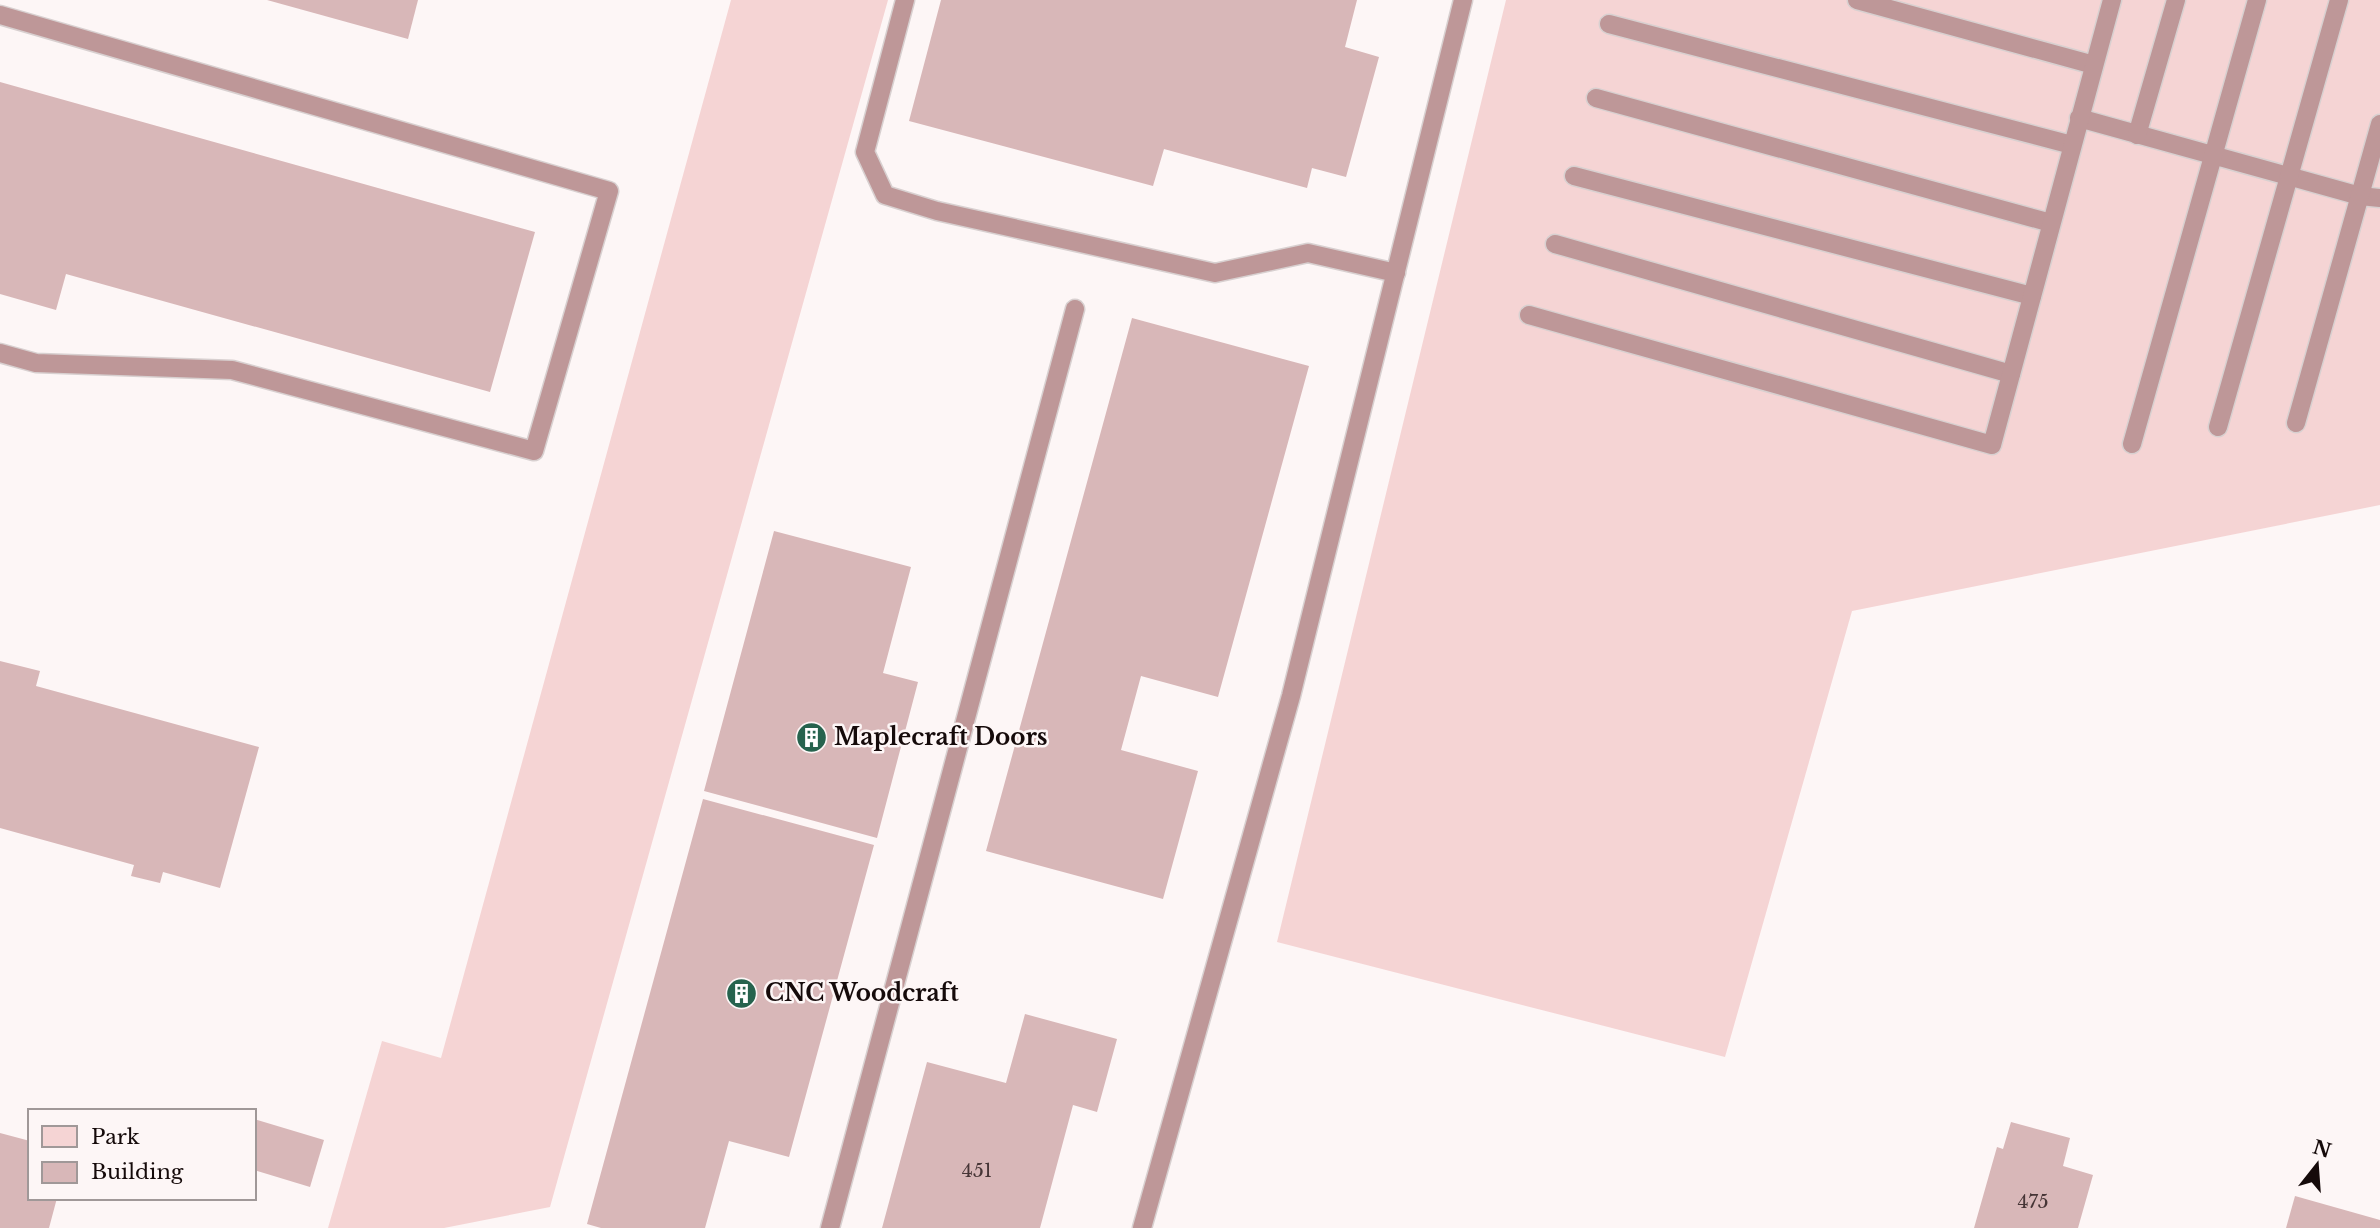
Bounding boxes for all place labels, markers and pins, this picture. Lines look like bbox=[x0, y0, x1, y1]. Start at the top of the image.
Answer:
building icon: Maplecraft Doors bbox=[794, 720, 828, 754]
place label: Maplecraft Doors bbox=[834, 723, 1048, 751]
building icon: CNC Woodcraft bbox=[725, 976, 759, 1010]
place label: CNC Woodcraft bbox=[765, 979, 959, 1007]

